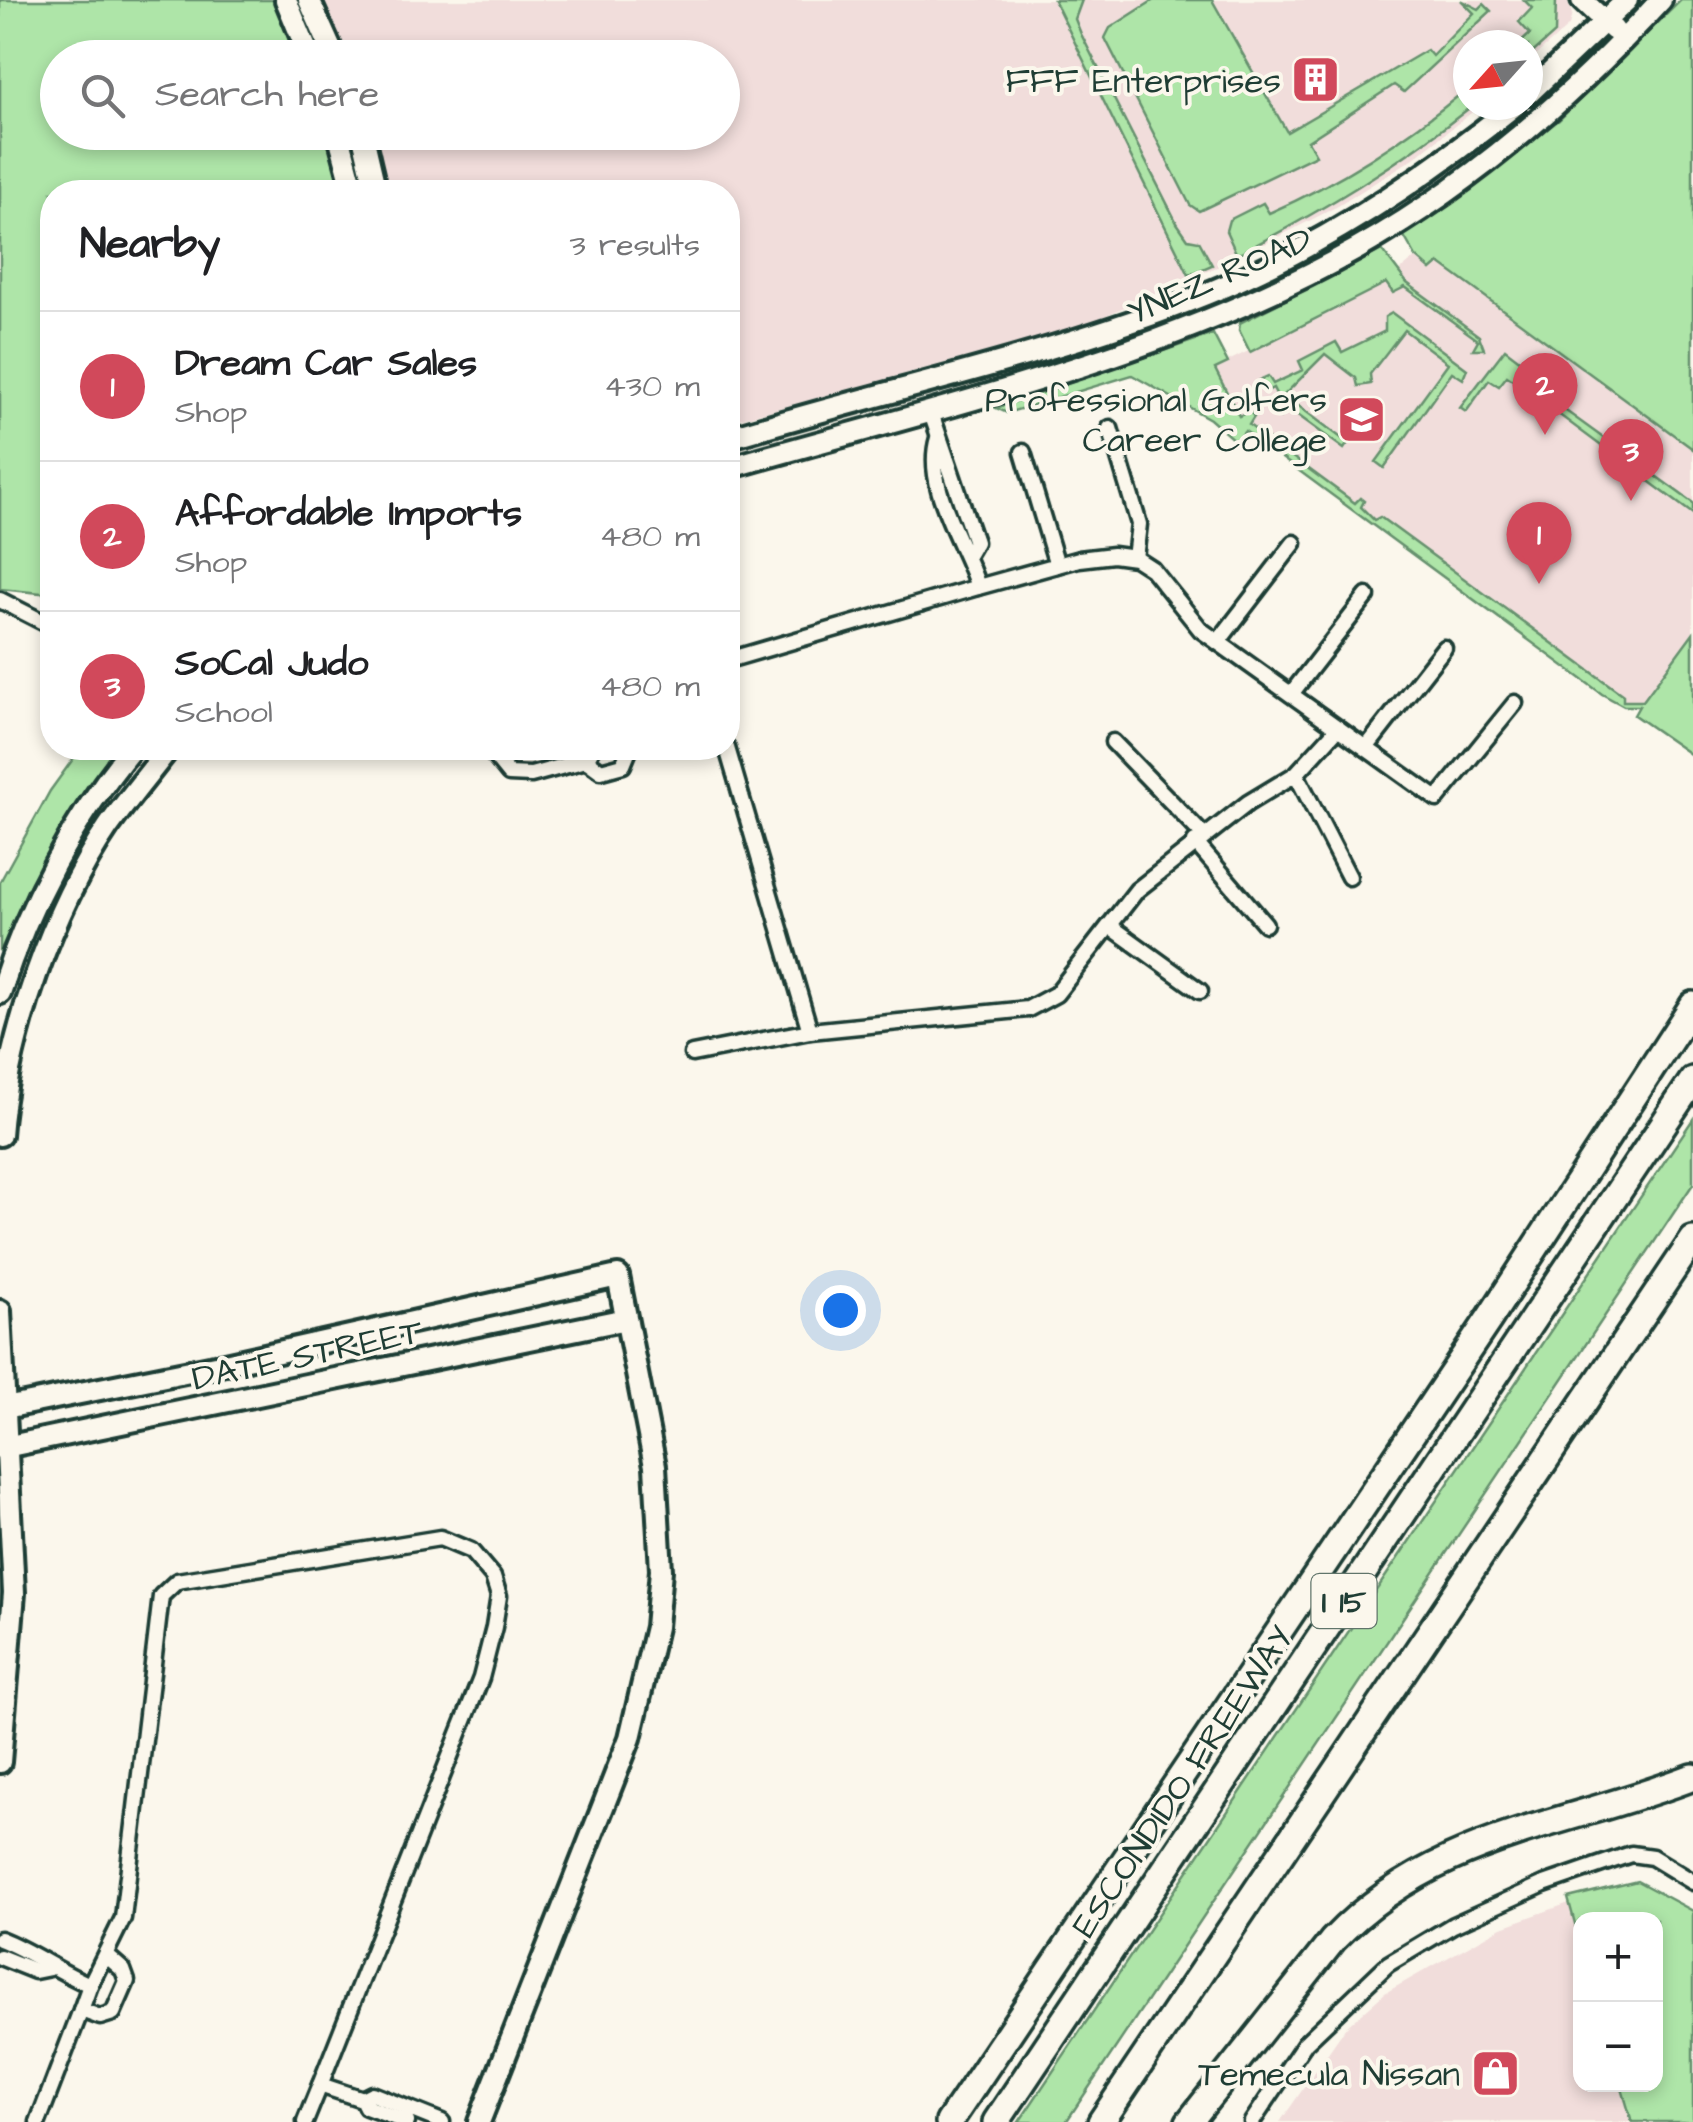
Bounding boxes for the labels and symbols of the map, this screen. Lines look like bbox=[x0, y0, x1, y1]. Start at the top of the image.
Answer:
north arrow bbox=[1453, 30, 1543, 120]
building icon: FFF Enterprises bbox=[1290, 54, 1342, 106]
place label: FFF Enterprises bbox=[1006, 57, 1281, 106]
street label: YNEZ ROAD bbox=[1120, 215, 1320, 337]
pin: 2 bbox=[1512, 352, 1578, 435]
place label: Professional Golfers Career College bbox=[985, 376, 1327, 467]
school or university icon: Professional Golfers Career College bbox=[1336, 393, 1388, 445]
pin: 3 bbox=[1598, 418, 1664, 501]
pin: 1 bbox=[1506, 502, 1572, 584]
your location bbox=[815, 1285, 866, 1336]
street label: DATE STREET bbox=[188, 1307, 427, 1404]
road number: I 15 bbox=[1312, 1574, 1376, 1628]
street label: ESCONDIDO FREEWAY bbox=[1061, 1616, 1306, 1947]
shop icon: Temecula Nissan bbox=[1469, 2047, 1521, 2099]
place label: Temecula Nissan bbox=[1198, 2050, 1460, 2099]

